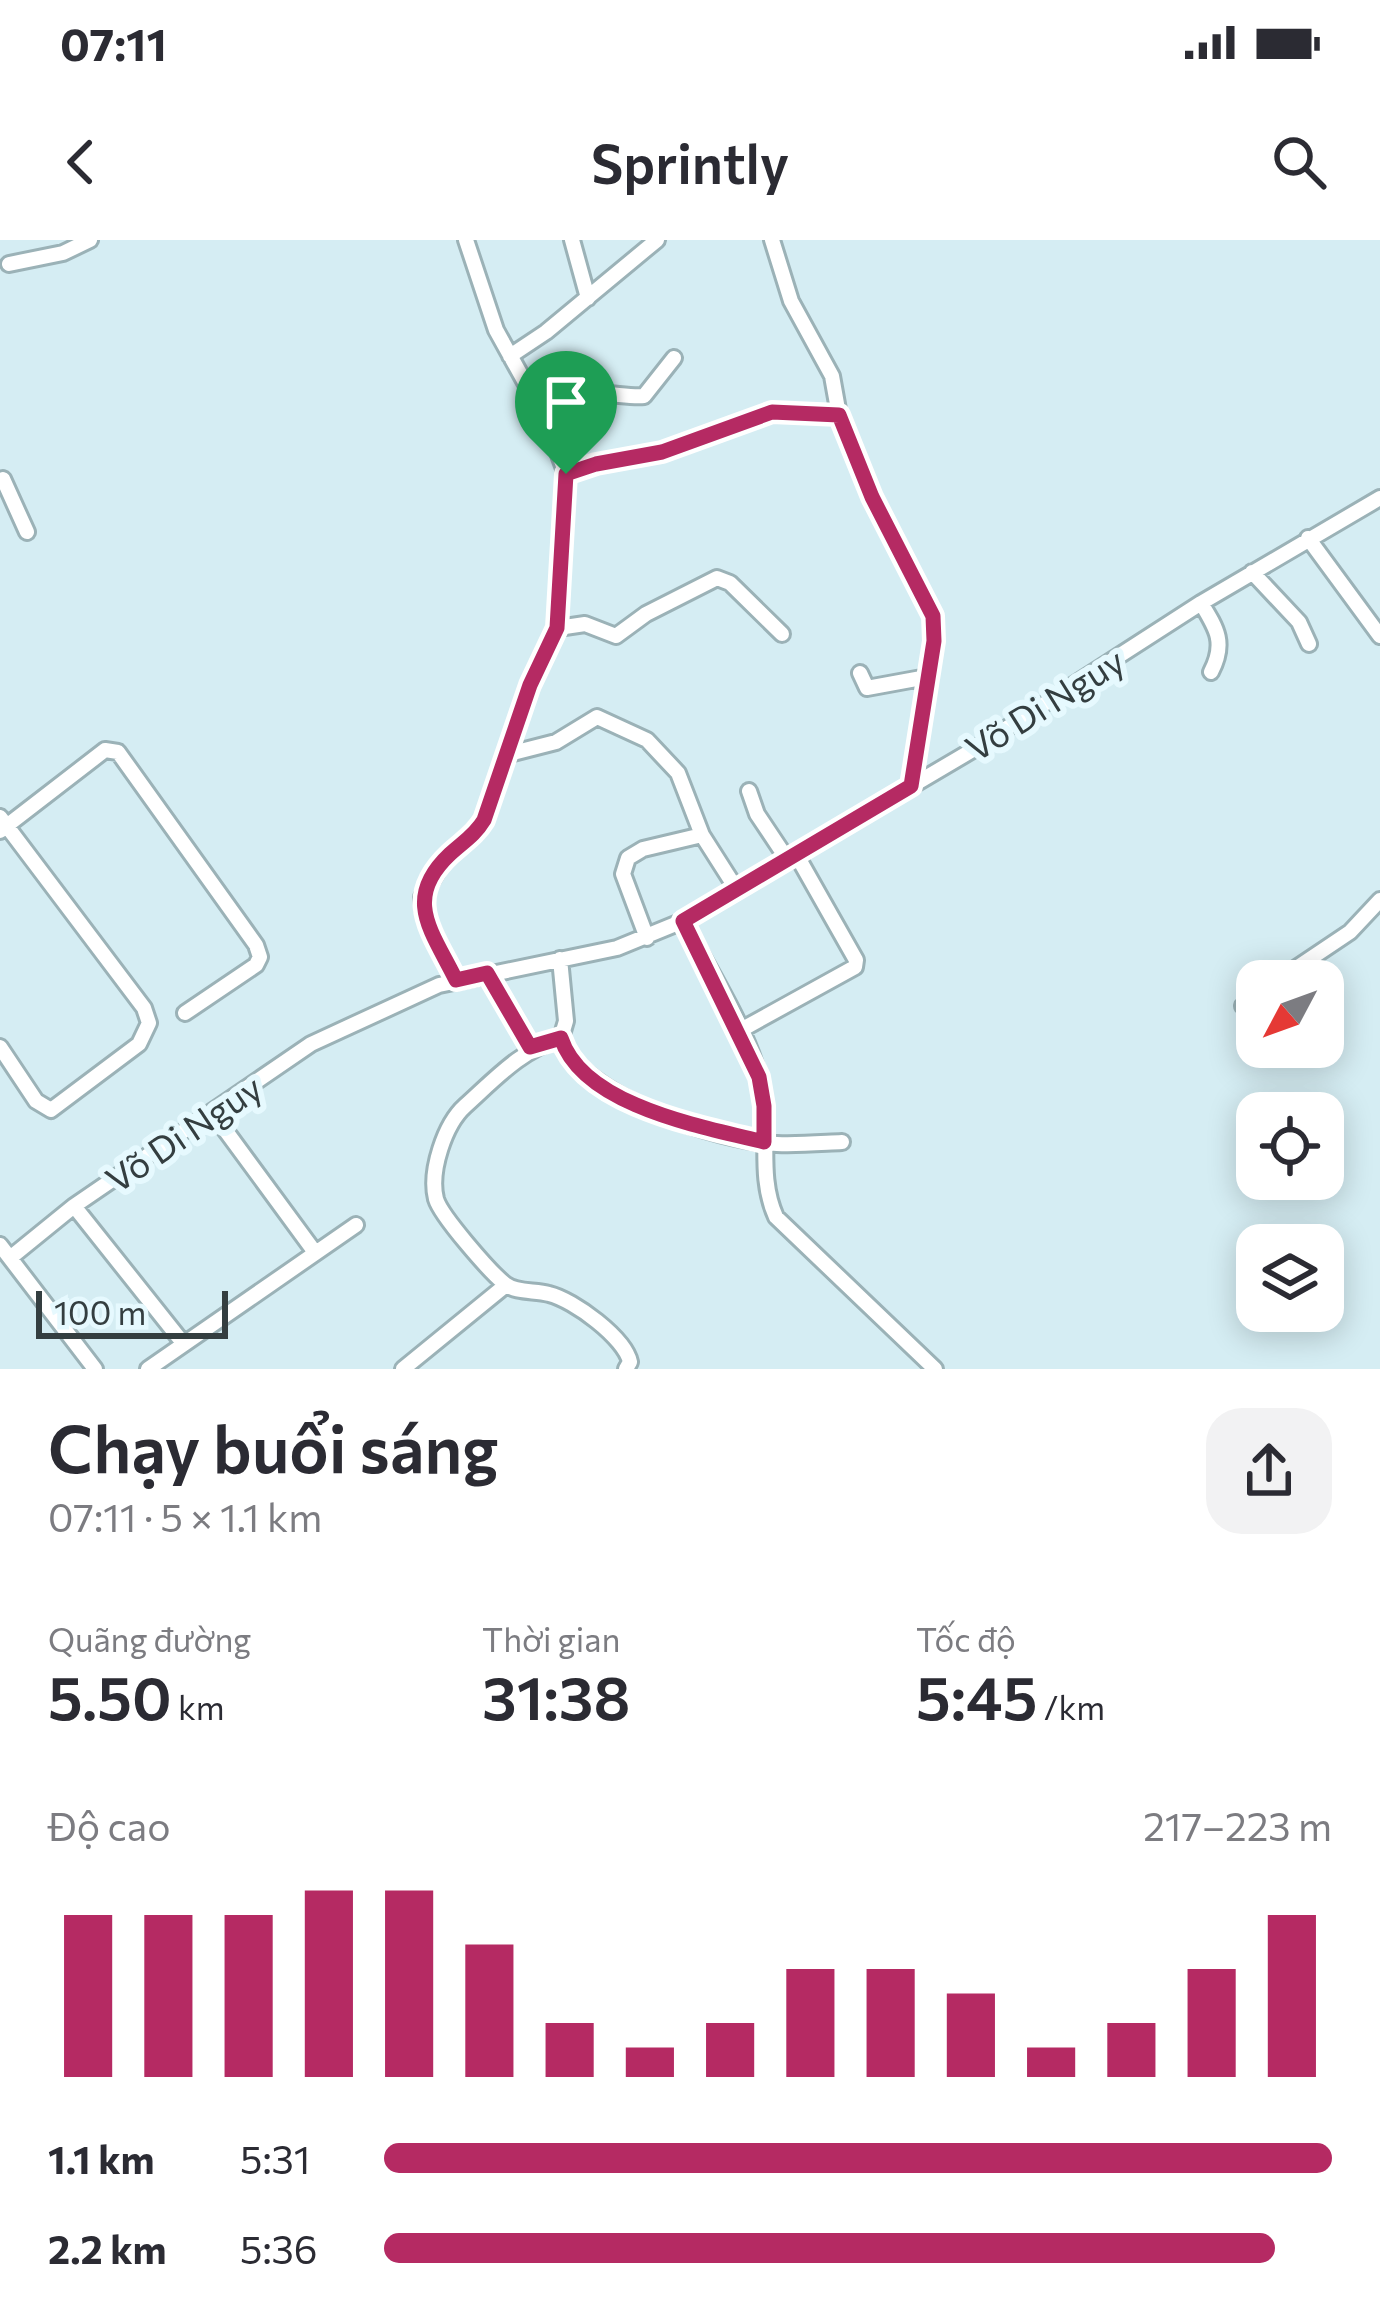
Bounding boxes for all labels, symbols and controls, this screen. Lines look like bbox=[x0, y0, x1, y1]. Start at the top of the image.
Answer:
text: 07:11 bbox=[60, 15, 167, 70]
icon: back bbox=[48, 129, 114, 195]
text: Sprintly bbox=[591, 129, 789, 195]
icon: search bbox=[1266, 129, 1332, 195]
pin bbox=[515, 351, 617, 474]
icon: arrive bbox=[533, 369, 599, 435]
street label: Võ Di Nguy bbox=[957, 637, 1131, 769]
north arrow bbox=[1236, 960, 1344, 1068]
map controls bbox=[1236, 960, 1344, 1332]
street label: Võ Di Nguy bbox=[97, 1064, 269, 1200]
button: locate bbox=[1236, 1092, 1344, 1200]
button: layers bbox=[1236, 1224, 1344, 1332]
scale bar bbox=[36, 1285, 228, 1338]
text: 100 m bbox=[54, 1291, 146, 1332]
text: Chạy buổi sáng bbox=[48, 1406, 498, 1487]
button: share bbox=[1206, 1408, 1332, 1534]
text: 07:11 · 5 × 1.1 km bbox=[48, 1492, 322, 1540]
text: Quãng đường bbox=[48, 1618, 251, 1659]
text: Thời gian bbox=[482, 1618, 620, 1659]
text: Tốc độ bbox=[916, 1618, 1016, 1659]
text: 5.50 bbox=[48, 1659, 172, 1732]
text: 31:38 bbox=[482, 1659, 630, 1732]
text: 5:45 bbox=[916, 1659, 1037, 1732]
text: km bbox=[172, 1686, 225, 1727]
text: /km bbox=[1037, 1686, 1105, 1727]
text: Độ cao bbox=[48, 1801, 170, 1849]
text: 217–223 m bbox=[1143, 1801, 1332, 1849]
text: 1.1 km bbox=[48, 2134, 155, 2182]
text: 5:31 bbox=[240, 2134, 311, 2182]
text: 2.2 km bbox=[48, 2224, 167, 2272]
text: 5:36 bbox=[240, 2224, 318, 2272]

